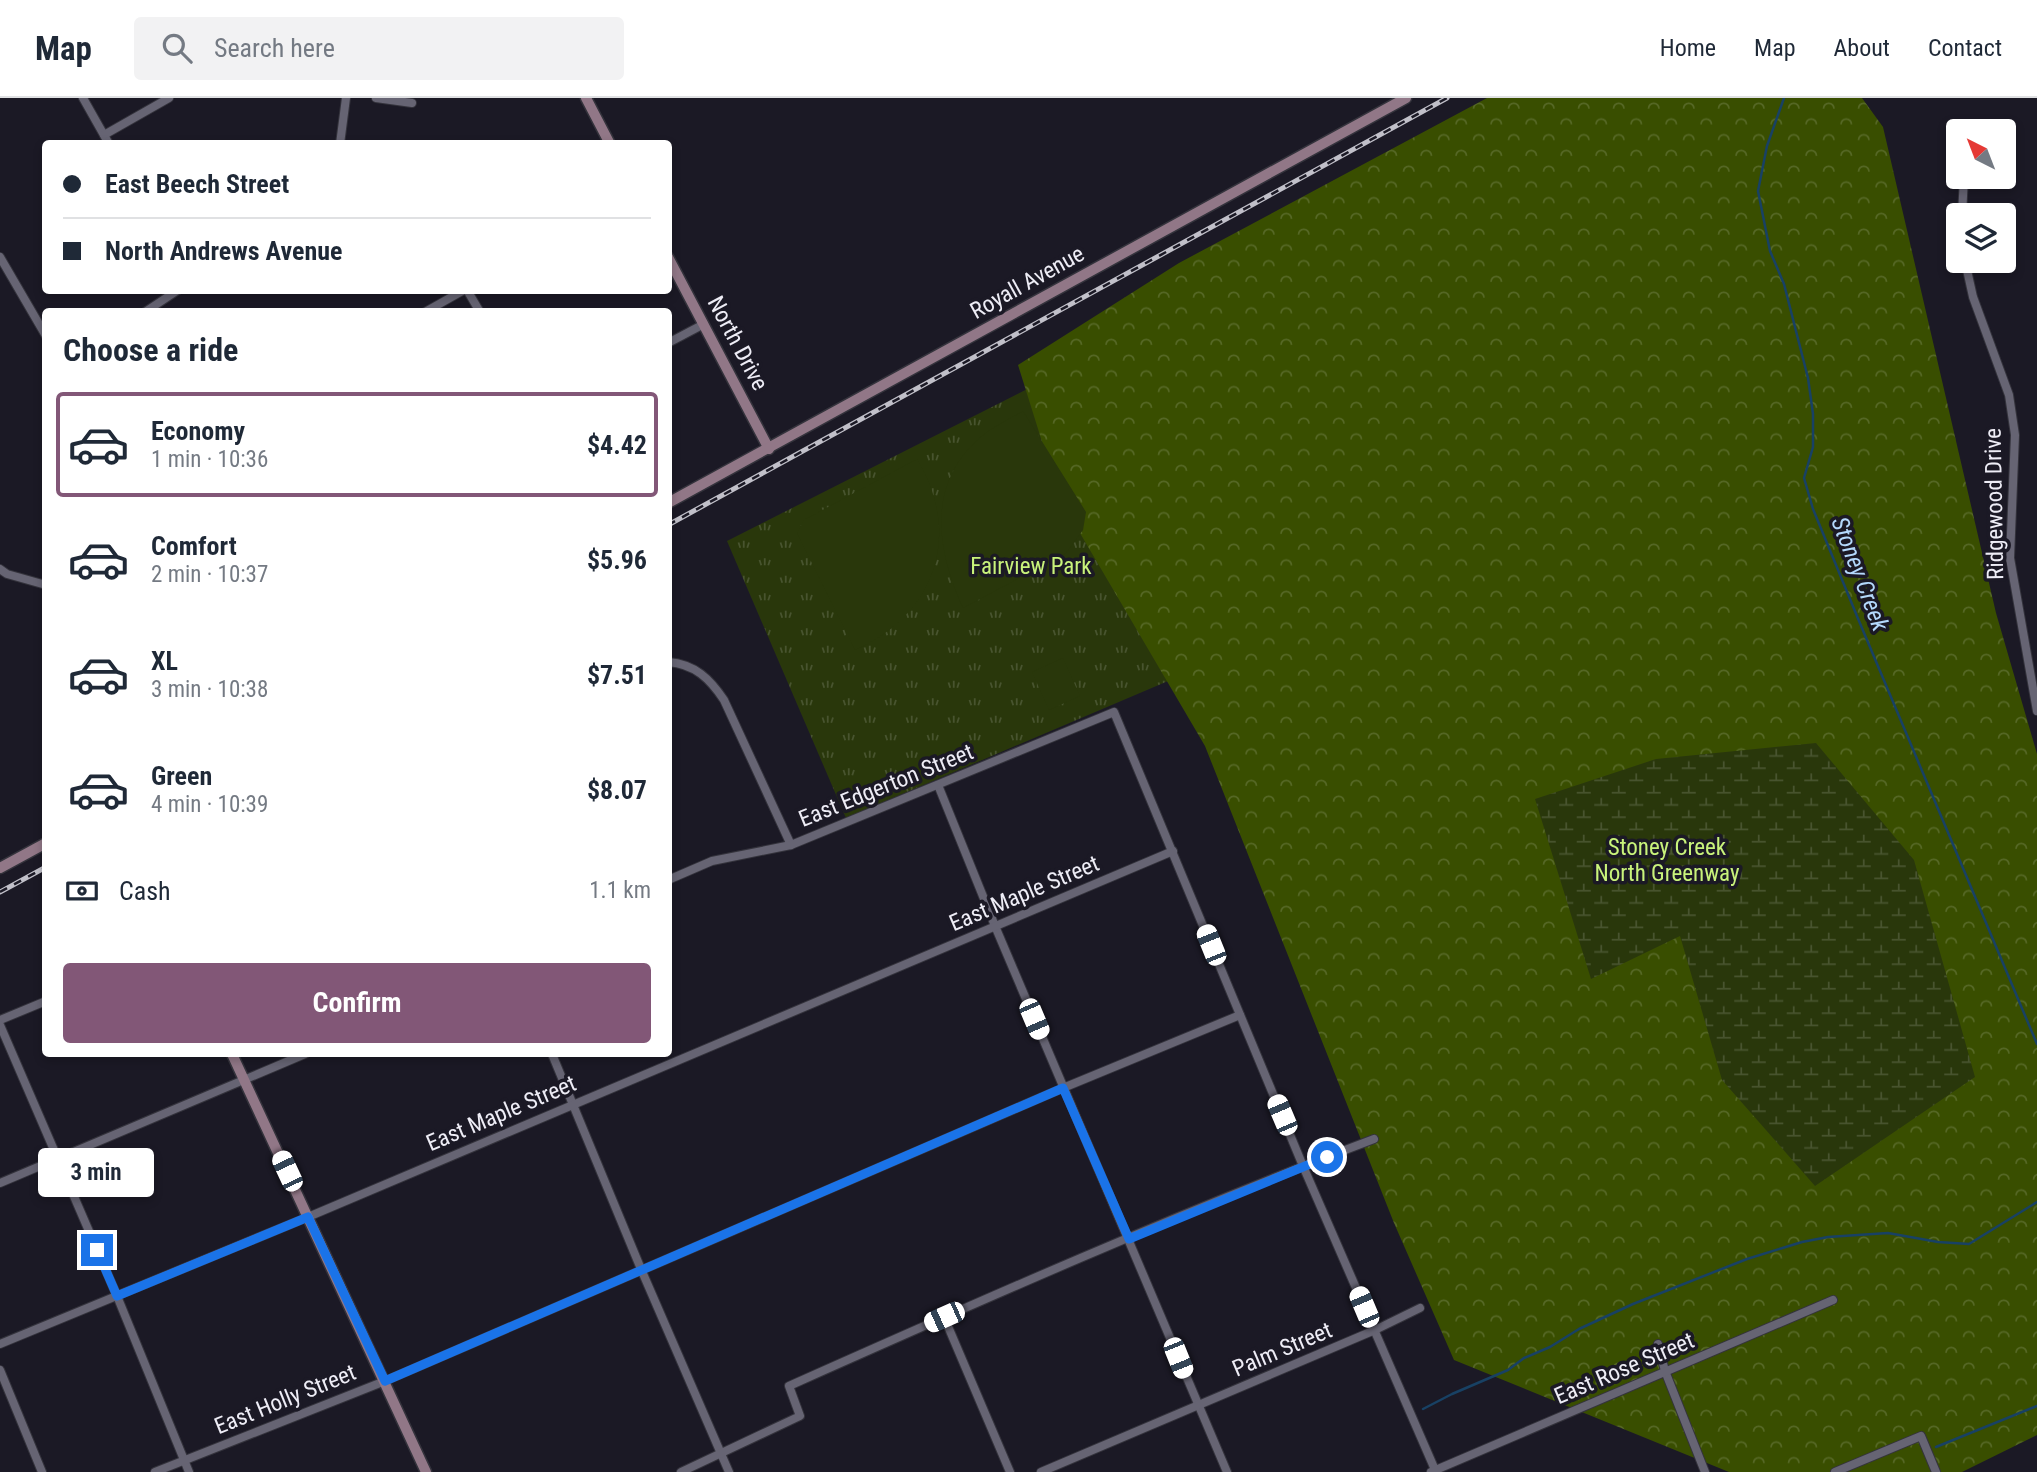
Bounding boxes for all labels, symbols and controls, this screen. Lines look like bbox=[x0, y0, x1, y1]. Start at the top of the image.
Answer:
search box bbox=[134, 17, 624, 80]
text: Map bbox=[35, 29, 92, 68]
icon: search bbox=[158, 29, 196, 67]
text: Search here bbox=[214, 33, 335, 63]
text: Home bbox=[1660, 34, 1716, 62]
text: Map bbox=[1754, 34, 1796, 62]
text: About bbox=[1834, 34, 1890, 62]
text: Contact bbox=[1928, 34, 2002, 62]
north arrow bbox=[1946, 119, 2016, 189]
map controls bbox=[1946, 119, 2016, 273]
text: East Beech Street bbox=[105, 169, 289, 199]
button: layers bbox=[1946, 203, 2016, 273]
text: North Andrews Avenue bbox=[105, 236, 342, 266]
street label: Royall Avenue bbox=[966, 240, 1089, 325]
street label: North Drive bbox=[702, 292, 774, 395]
text: Choose a ride bbox=[63, 331, 238, 369]
icon: car bbox=[67, 413, 130, 476]
text: Economy bbox=[151, 416, 245, 446]
street label: Ridgewood Drive bbox=[1980, 428, 2009, 580]
text: $4.42 bbox=[587, 430, 647, 460]
text: 1 min · 10:36 bbox=[151, 446, 268, 473]
water label: Stoney Creek bbox=[1825, 513, 1895, 635]
icon: car bbox=[67, 528, 130, 591]
text: Comfort bbox=[151, 531, 237, 561]
text: $5.96 bbox=[587, 545, 647, 575]
park label: Fairview Park bbox=[970, 553, 1092, 580]
text: 2 min · 10:37 bbox=[151, 561, 268, 588]
icon: car bbox=[67, 643, 130, 706]
text: XL bbox=[151, 646, 178, 676]
text: $7.51 bbox=[587, 660, 647, 690]
text: 3 min · 10:38 bbox=[151, 676, 268, 703]
street label: East Edgerton Street bbox=[795, 738, 977, 833]
icon: car bbox=[67, 758, 130, 821]
text: Green bbox=[151, 761, 212, 791]
text: $8.07 bbox=[587, 775, 647, 805]
text: 4 min · 10:39 bbox=[151, 791, 268, 818]
park label: Stoney Creek North Greenway bbox=[1594, 834, 1740, 887]
street label: East Maple Street bbox=[945, 850, 1103, 937]
icon: cash bbox=[63, 872, 101, 910]
text: Cash bbox=[119, 876, 171, 906]
text: 1.1 km bbox=[589, 877, 651, 904]
car bbox=[1194, 922, 1229, 968]
button: Confirm bbox=[63, 963, 651, 1043]
car bbox=[1017, 996, 1052, 1042]
street label: East Maple Street bbox=[422, 1070, 580, 1157]
car bbox=[1265, 1092, 1300, 1138]
route start bbox=[1311, 1141, 1343, 1173]
callout: 3 min bbox=[39, 1148, 155, 1198]
car bbox=[269, 1148, 306, 1194]
text: 3 min bbox=[70, 1159, 122, 1186]
route end bbox=[81, 1234, 113, 1266]
car bbox=[1347, 1284, 1382, 1330]
car bbox=[921, 1299, 968, 1335]
street label: Palm Street bbox=[1228, 1316, 1336, 1382]
street label: East Rose Street bbox=[1550, 1327, 1698, 1410]
car bbox=[1161, 1335, 1196, 1381]
street label: East Holly Street bbox=[211, 1359, 360, 1440]

